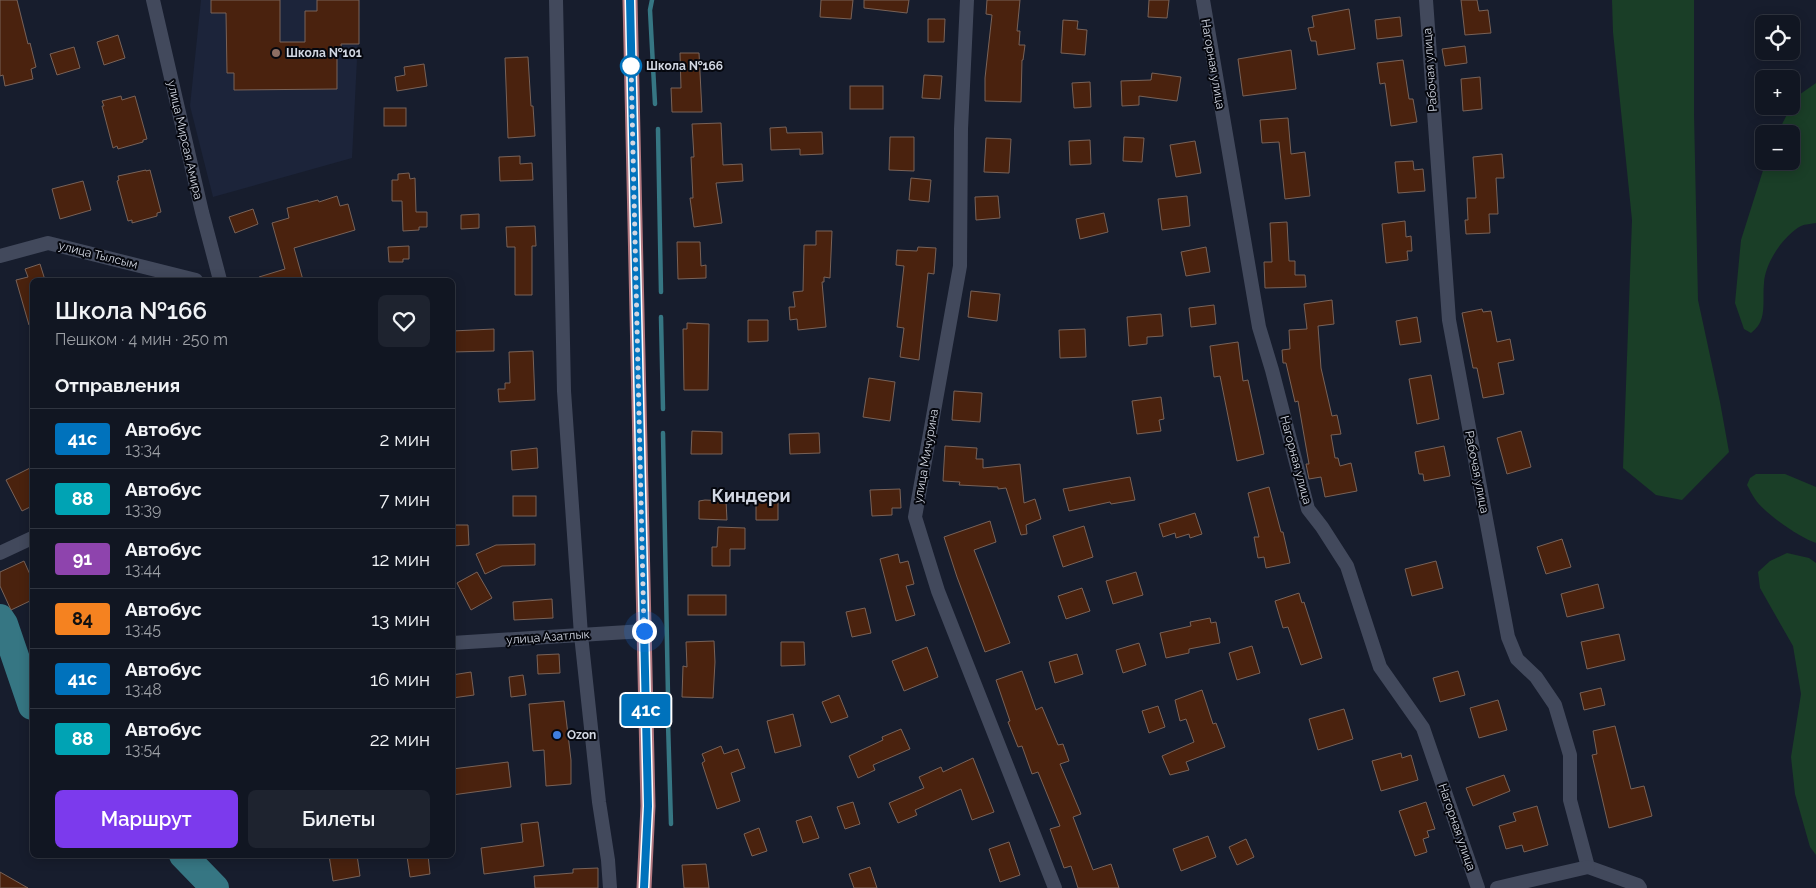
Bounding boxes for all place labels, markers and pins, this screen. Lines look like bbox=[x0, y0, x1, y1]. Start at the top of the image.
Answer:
place label: Школа №101 bbox=[286, 46, 362, 60]
marker: Школа №101 bbox=[270, 47, 282, 59]
marker: Школа №166 bbox=[620, 55, 642, 77]
place label: Школа №166 bbox=[646, 59, 723, 73]
place label: Ozon bbox=[567, 728, 596, 742]
marker: Ozon bbox=[551, 729, 563, 741]

